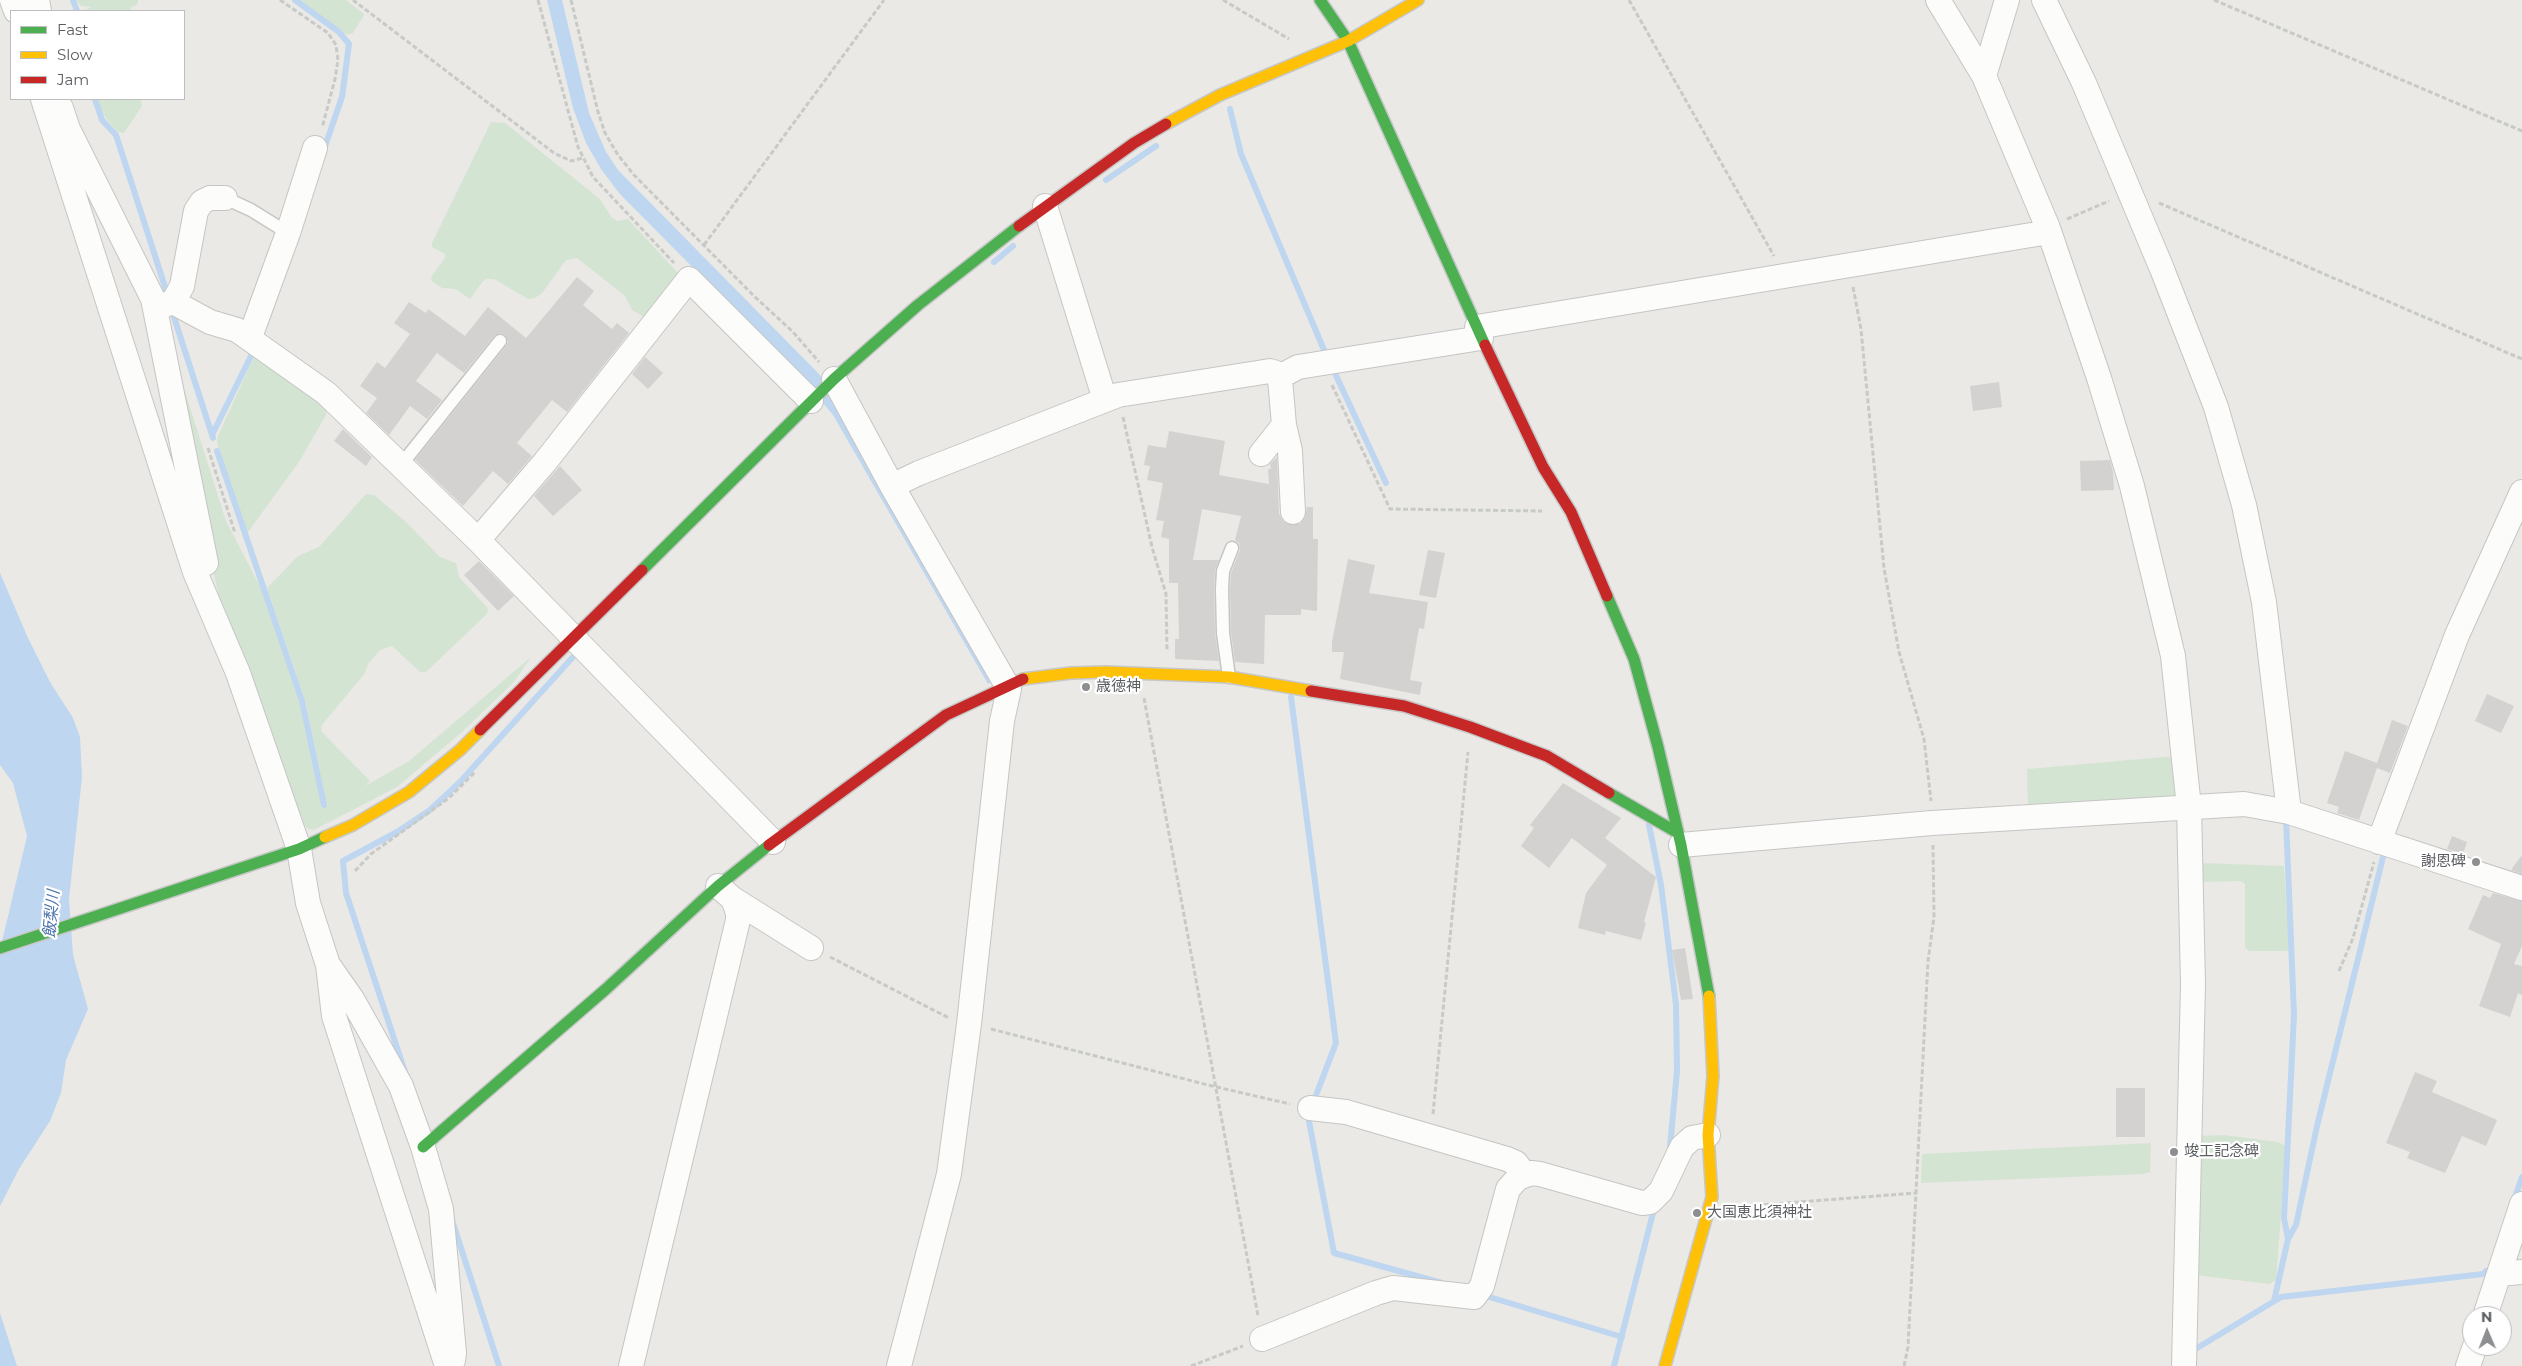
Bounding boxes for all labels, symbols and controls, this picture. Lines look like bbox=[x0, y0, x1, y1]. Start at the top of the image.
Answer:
legend bbox=[10, 10, 185, 100]
text: Fast bbox=[57, 20, 88, 39]
text: Slow bbox=[57, 45, 93, 64]
text: Jam bbox=[57, 70, 89, 89]
place label: 歳徳神 bbox=[1096, 678, 1141, 696]
marker: 歳徳神 bbox=[1080, 681, 1092, 693]
place label: 謝恩碑 bbox=[2421, 853, 2466, 871]
marker: 謝恩碑 bbox=[2470, 856, 2482, 868]
water label: 飯梨川 bbox=[40, 889, 64, 939]
place label: 竣工記念碑 bbox=[2184, 1143, 2259, 1161]
marker: 竣工記念碑 bbox=[2168, 1146, 2180, 1158]
place label: 大国恵比須神社 bbox=[1707, 1204, 1812, 1222]
marker: 大国恵比須神社 bbox=[1691, 1207, 1703, 1219]
north arrow bbox=[2462, 1306, 2512, 1356]
text: N bbox=[2481, 1308, 2493, 1326]

